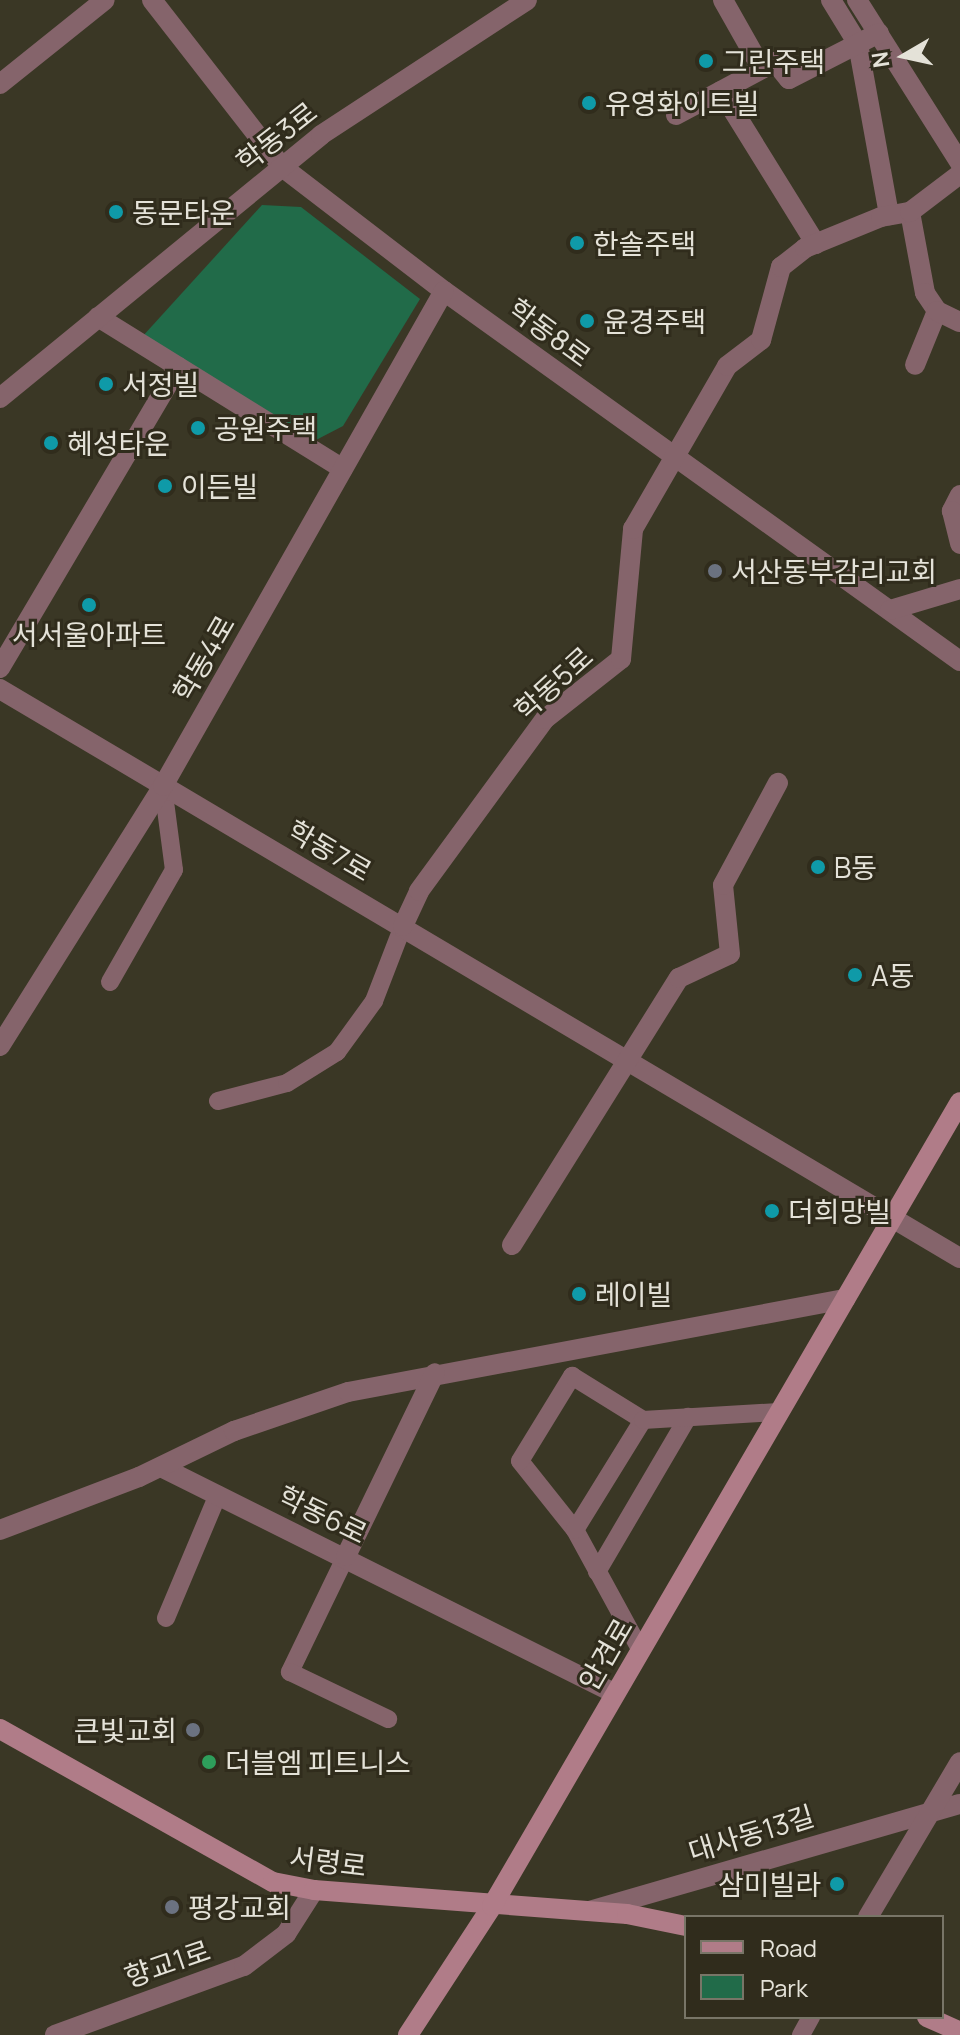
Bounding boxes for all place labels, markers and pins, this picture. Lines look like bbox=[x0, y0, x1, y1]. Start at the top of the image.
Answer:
place label: 그린주택 bbox=[722, 44, 825, 78]
marker: 그린주택 bbox=[697, 52, 715, 70]
place label: 유영화이트빌 bbox=[605, 86, 760, 120]
marker: 유영화이트빌 bbox=[580, 94, 598, 112]
place label: 동문타운 bbox=[132, 195, 235, 229]
marker: 동문타운 bbox=[107, 203, 125, 221]
place label: 한솔주택 bbox=[593, 226, 696, 260]
marker: 한솔주택 bbox=[568, 234, 586, 252]
place label: 윤경주택 bbox=[603, 304, 706, 338]
marker: 윤경주택 bbox=[578, 312, 596, 330]
place label: 서정빌 bbox=[122, 367, 199, 401]
marker: 서정빌 bbox=[97, 375, 115, 393]
place label: 공원주택 bbox=[214, 411, 317, 445]
marker: 공원주택 bbox=[189, 419, 207, 437]
place label: 혜성타운 bbox=[67, 426, 170, 460]
marker: 혜성타운 bbox=[42, 434, 60, 452]
place label: 이든빌 bbox=[181, 469, 258, 503]
marker: 이든빌 bbox=[156, 477, 174, 495]
place label: 서산동부감리교회 bbox=[731, 554, 937, 588]
marker: 서산동부감리교회 bbox=[706, 562, 724, 580]
marker: 서서울아파트 bbox=[80, 596, 98, 614]
place label: 서서울아파트 bbox=[12, 617, 166, 651]
place label: B동 bbox=[834, 850, 877, 884]
marker: B동 bbox=[809, 858, 827, 876]
place label: A동 bbox=[871, 958, 914, 992]
marker: A동 bbox=[846, 966, 864, 984]
place label: 더희망빌 bbox=[788, 1194, 891, 1228]
marker: 더희망빌 bbox=[763, 1202, 781, 1220]
place label: 레이빌 bbox=[595, 1277, 672, 1311]
marker: 레이빌 bbox=[570, 1285, 588, 1303]
place label: 큰빛교회 bbox=[74, 1713, 177, 1747]
marker: 큰빛교회 bbox=[184, 1721, 202, 1739]
place label: 더블엠 피트니스 bbox=[225, 1745, 411, 1779]
marker: 더블엠 피트니스 bbox=[200, 1753, 218, 1771]
place label: 삼미빌라 bbox=[718, 1867, 821, 1901]
marker: 삼미빌라 bbox=[828, 1875, 846, 1893]
place label: 평강교회 bbox=[188, 1890, 291, 1924]
marker: 평강교회 bbox=[163, 1898, 181, 1916]

